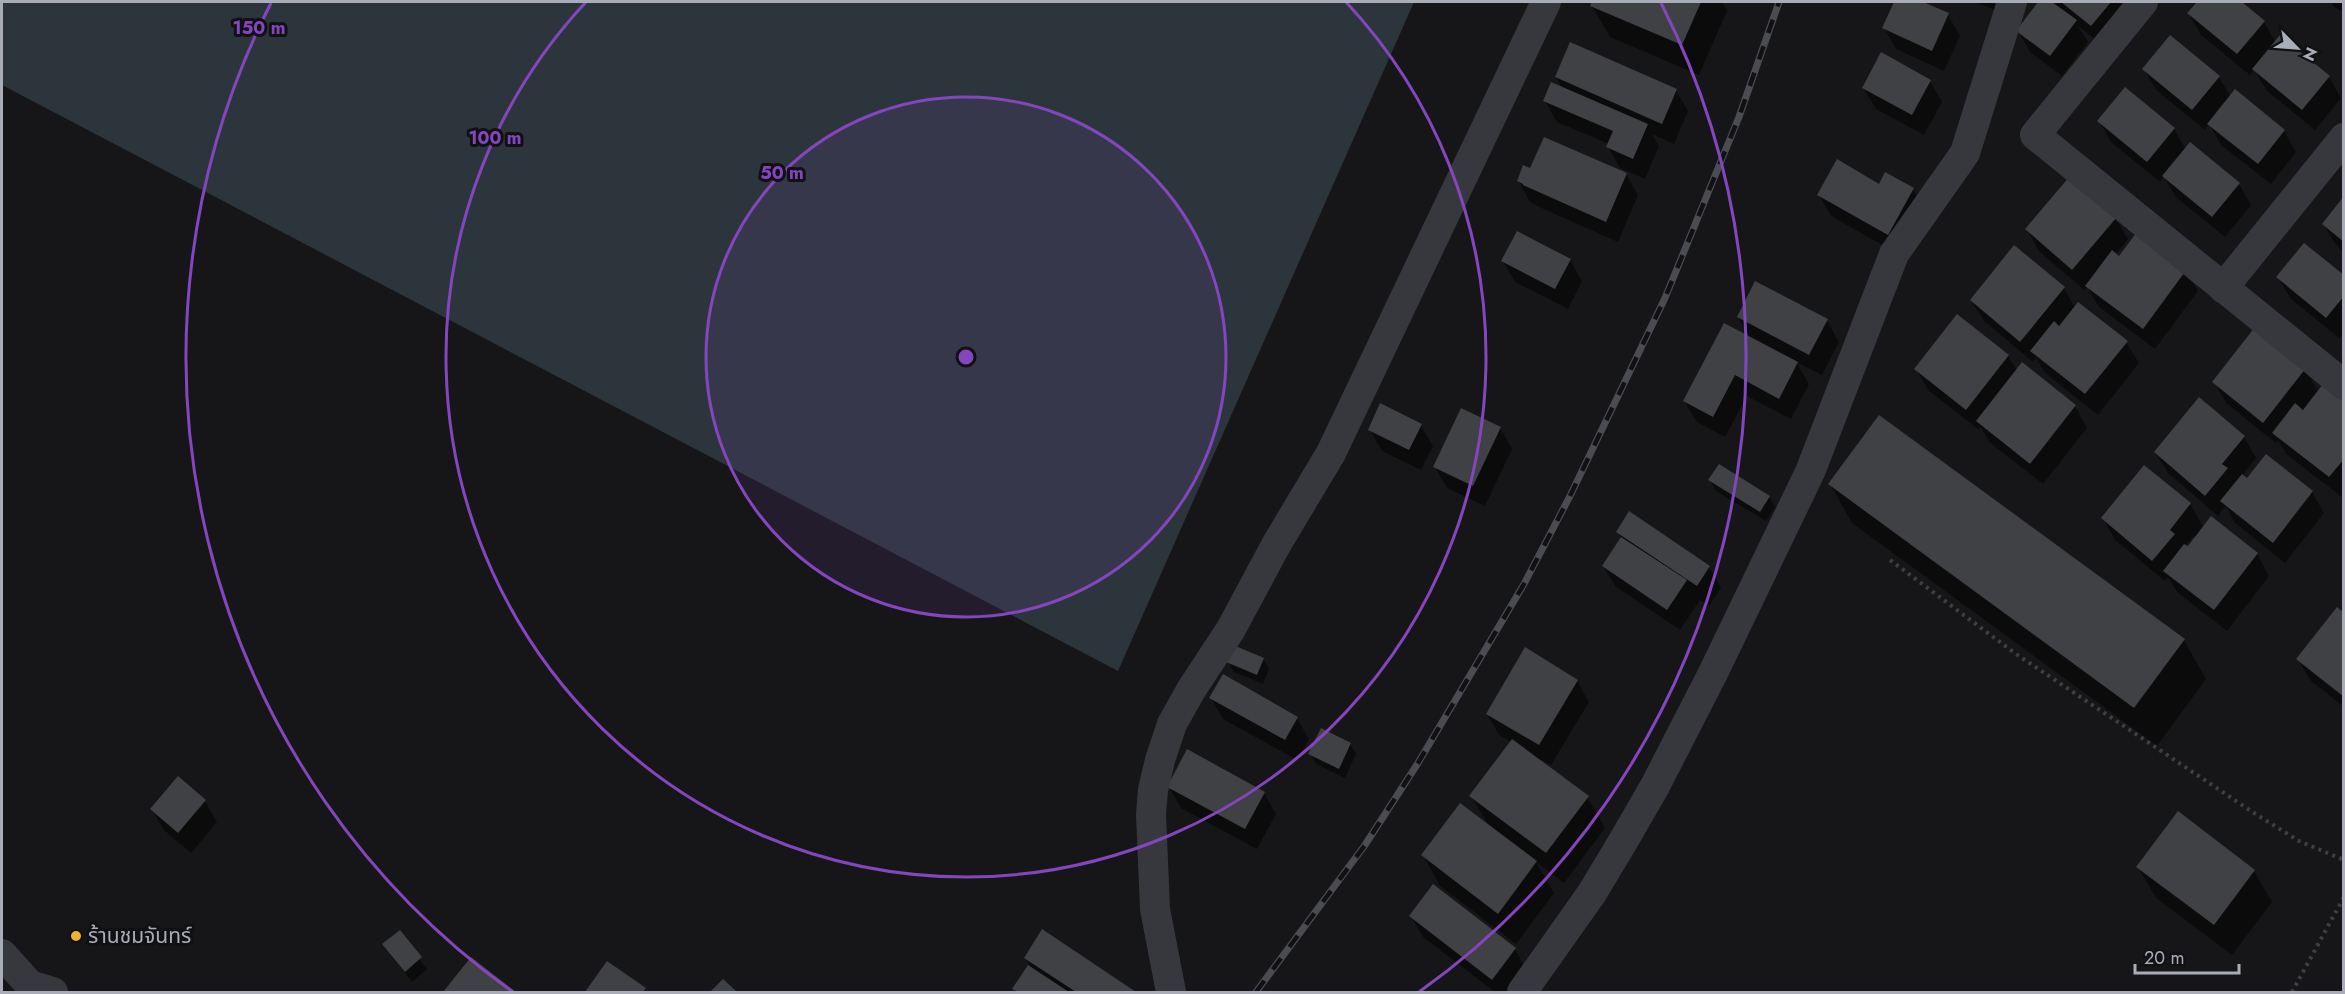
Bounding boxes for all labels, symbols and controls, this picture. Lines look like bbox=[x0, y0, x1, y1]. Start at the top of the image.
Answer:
text: 150 m bbox=[233, 15, 285, 41]
north arrow bbox=[2267, 18, 2327, 78]
text: N bbox=[2297, 44, 2323, 65]
text: 100 m bbox=[468, 125, 522, 151]
text: 50 m bbox=[760, 160, 804, 186]
centre of rings bbox=[956, 347, 976, 367]
place label: ร้านชมจันทร์ bbox=[88, 921, 192, 951]
marker: ร้านชมจันทร์ bbox=[69, 929, 83, 943]
scale bar bbox=[2135, 937, 2238, 975]
text: 20 m bbox=[2144, 945, 2184, 971]

